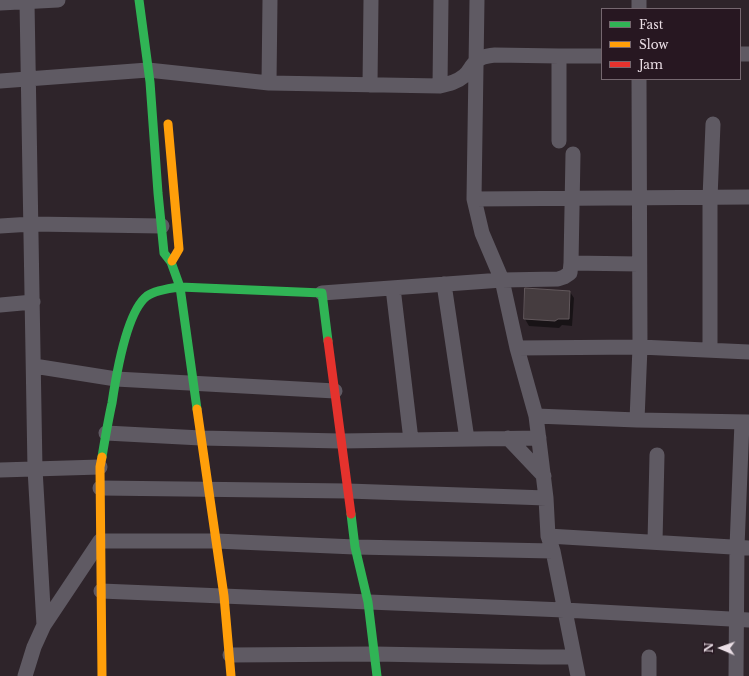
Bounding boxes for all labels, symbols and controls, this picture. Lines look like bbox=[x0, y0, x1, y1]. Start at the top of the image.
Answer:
legend bbox=[601, 8, 741, 80]
text: Fast bbox=[639, 17, 663, 32]
text: Slow bbox=[639, 37, 668, 52]
text: Jam bbox=[639, 57, 663, 72]
north arrow bbox=[701, 628, 741, 668]
text: N bbox=[702, 642, 716, 653]

